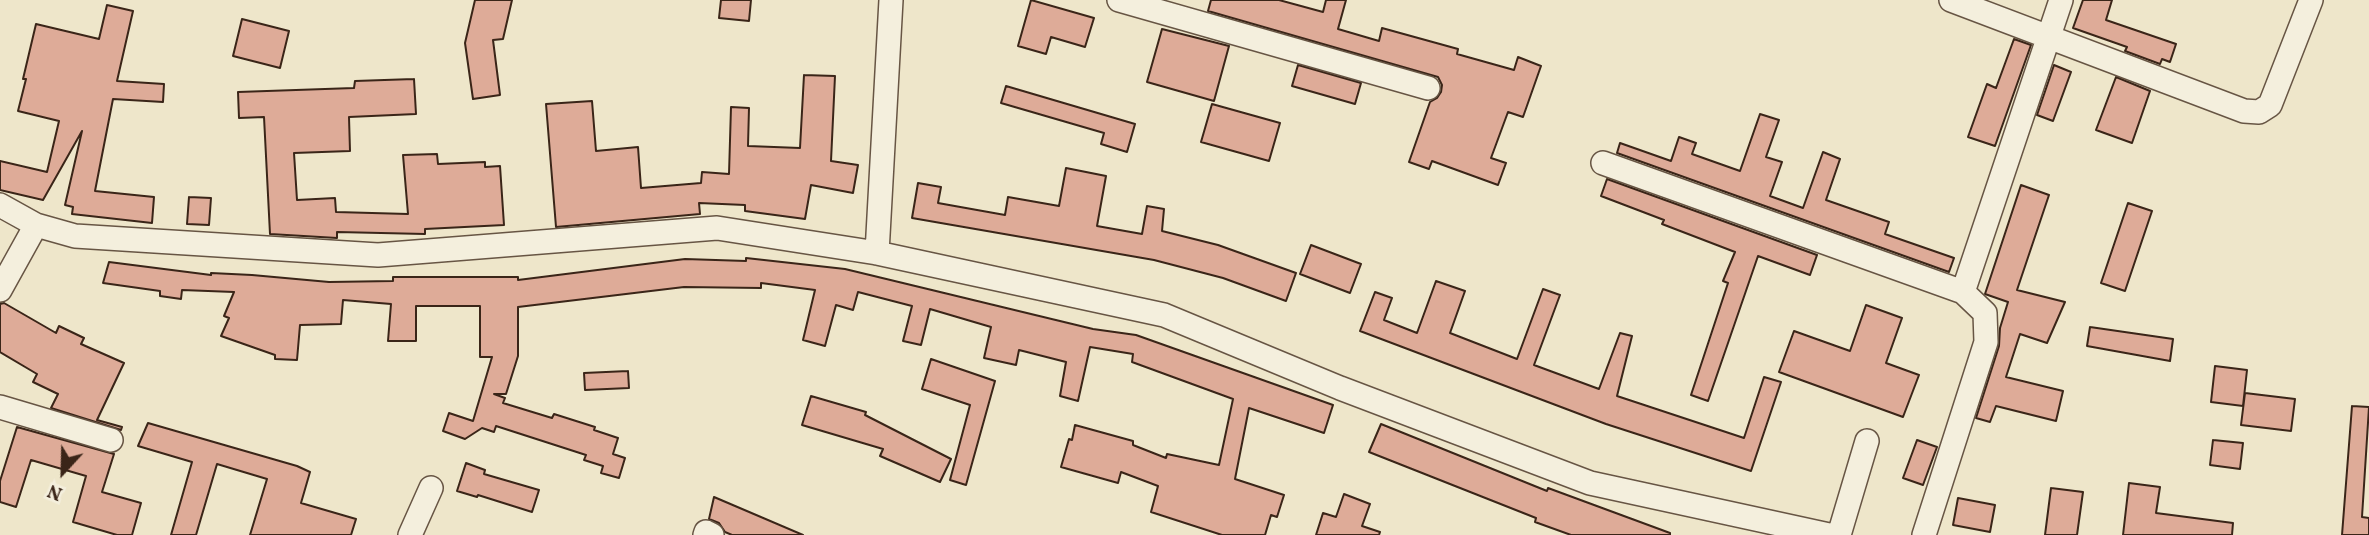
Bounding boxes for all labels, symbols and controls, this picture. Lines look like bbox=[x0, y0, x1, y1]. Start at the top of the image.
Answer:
north arrow bbox=[28, 437, 98, 507]
text: N bbox=[44, 477, 66, 506]

